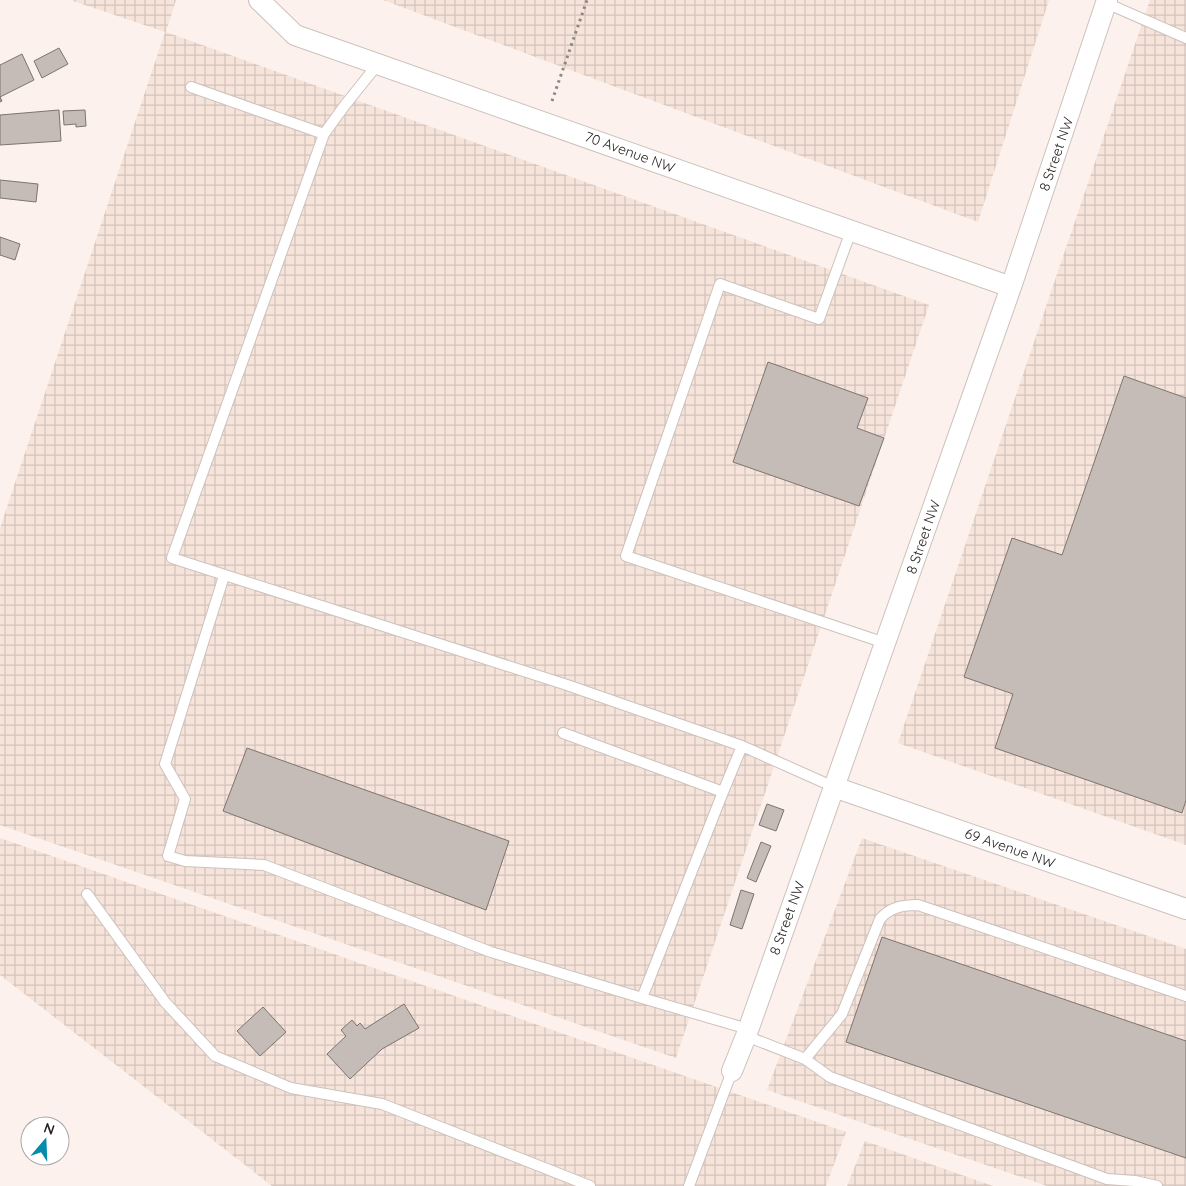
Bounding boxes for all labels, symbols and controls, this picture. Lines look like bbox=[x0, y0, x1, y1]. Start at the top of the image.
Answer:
street label: 8 Street NW bbox=[1035, 114, 1077, 193]
street label: 70 Avenue NW bbox=[582, 127, 678, 177]
street label: 8 Street NW bbox=[902, 497, 944, 576]
street label: 69 Avenue NW bbox=[962, 824, 1058, 872]
street label: 8 Street NW bbox=[765, 878, 809, 957]
north arrow bbox=[20, 1116, 70, 1166]
text: N bbox=[41, 1119, 57, 1139]

